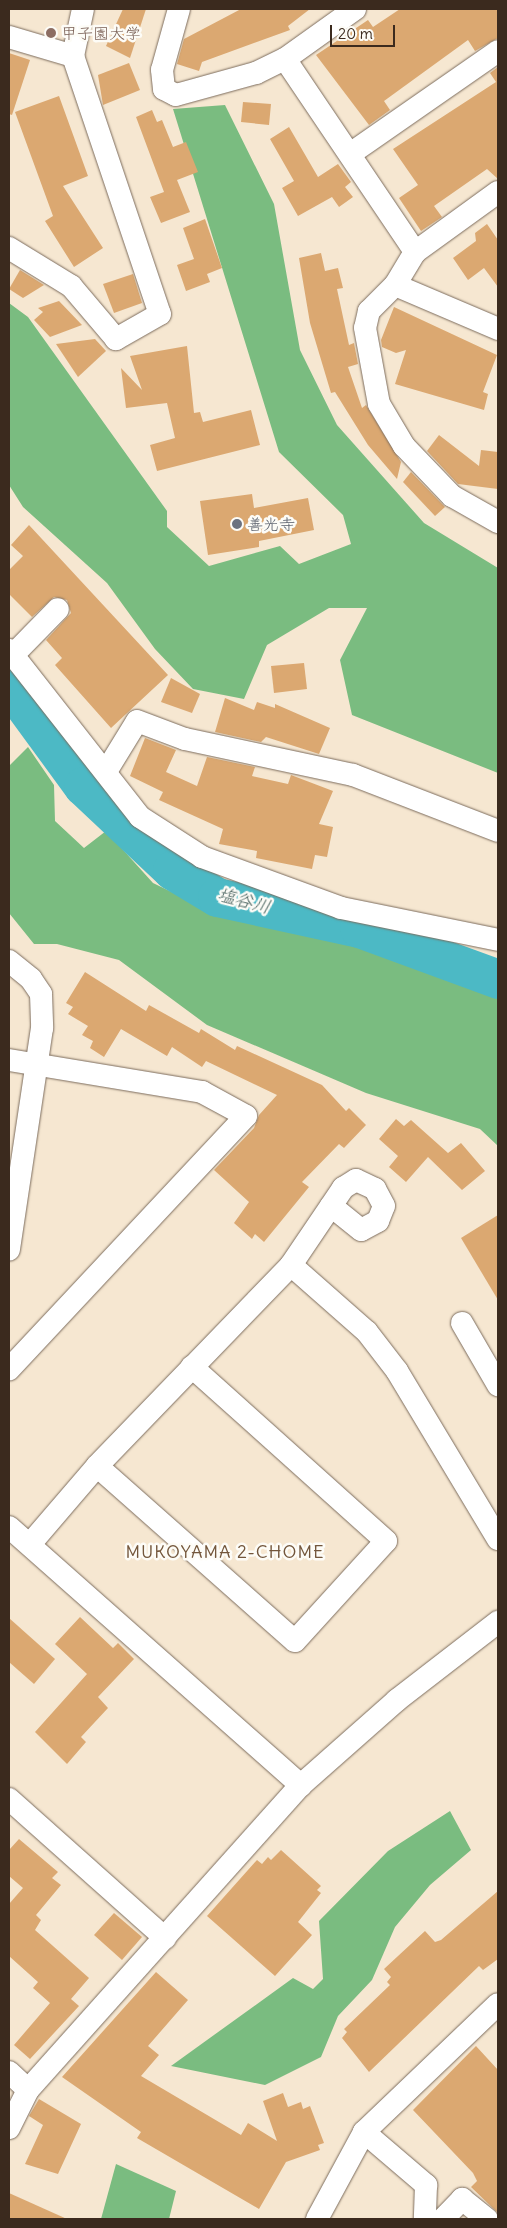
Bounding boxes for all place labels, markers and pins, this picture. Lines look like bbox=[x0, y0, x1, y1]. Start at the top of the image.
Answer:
place label: 甲子園大学 bbox=[61, 23, 141, 43]
marker: 甲子園大学 bbox=[45, 27, 57, 39]
place label: 善光寺 bbox=[247, 514, 295, 534]
marker: 善光寺 bbox=[231, 518, 243, 530]

